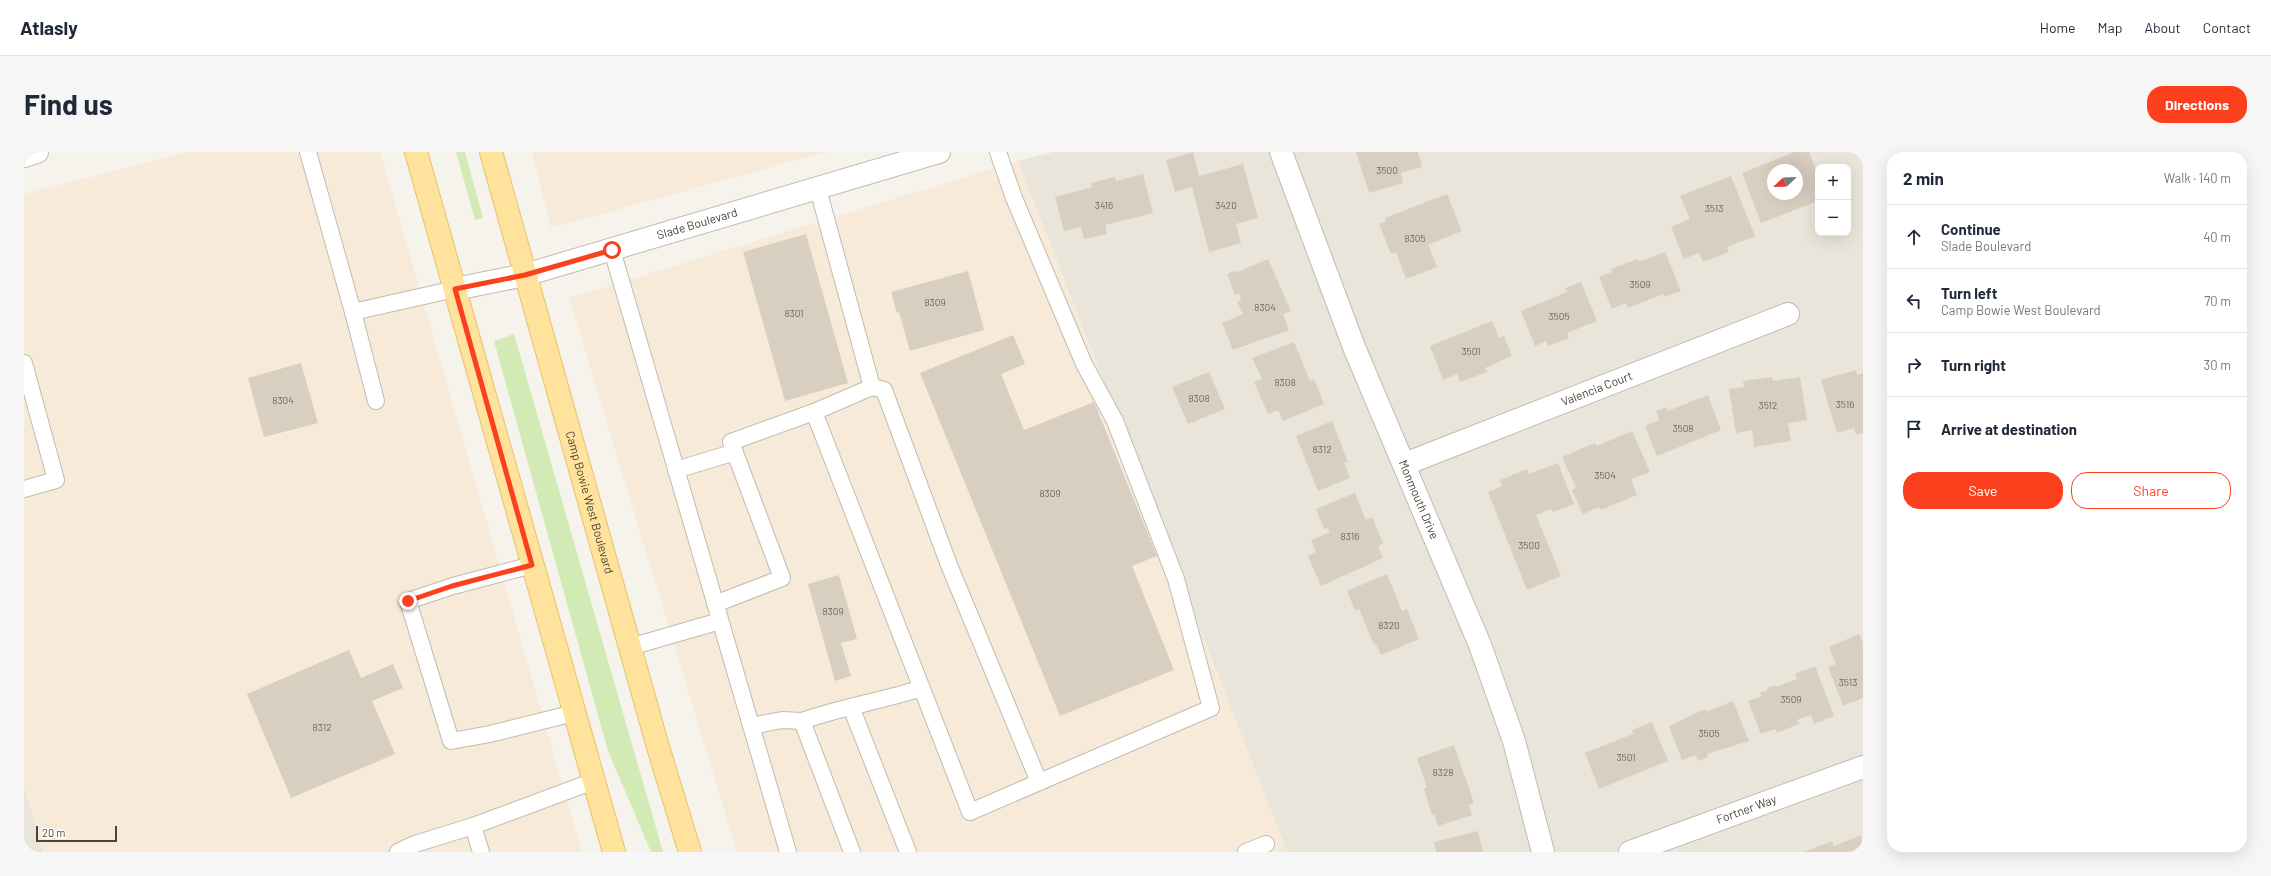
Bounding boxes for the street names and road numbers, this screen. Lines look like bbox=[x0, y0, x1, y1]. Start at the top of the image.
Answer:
street label: Slade Boulevard bbox=[655, 204, 739, 241]
street label: Valencia Court bbox=[1559, 368, 1634, 408]
street label: Camp Bowie West Boulevard bbox=[564, 429, 617, 575]
street label: Monmouth Drive bbox=[1397, 458, 1442, 541]
street label: Fortner Way bbox=[1714, 791, 1779, 826]

